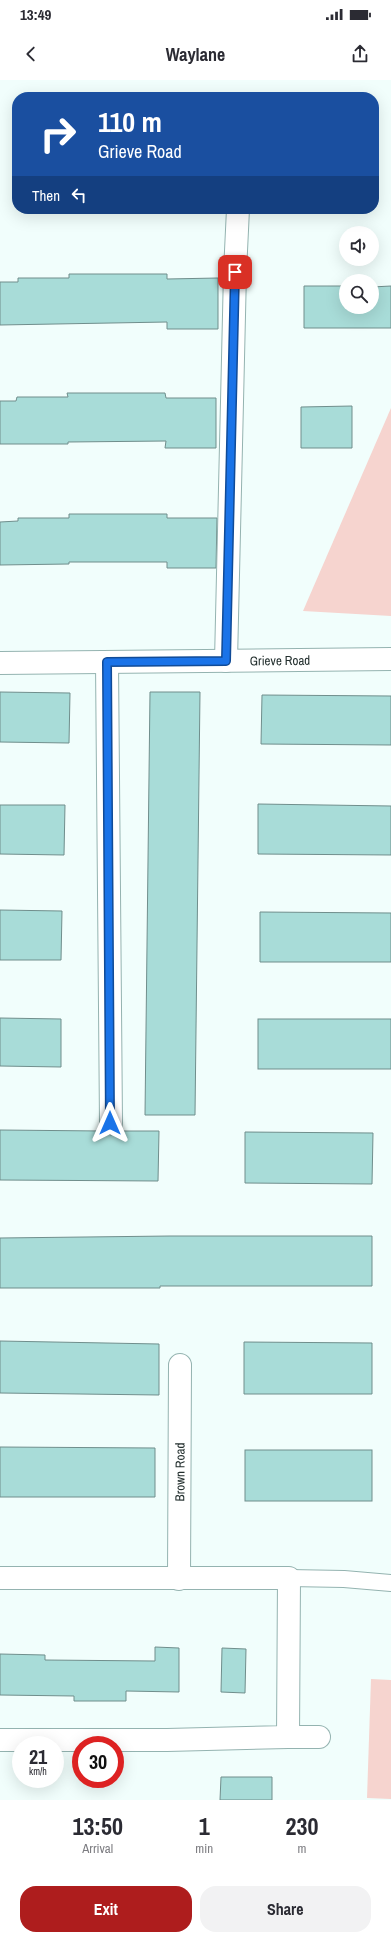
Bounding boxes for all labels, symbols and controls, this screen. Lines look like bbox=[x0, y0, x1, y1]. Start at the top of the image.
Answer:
text: 13:49 bbox=[20, 4, 51, 25]
text: Waylane bbox=[166, 42, 225, 67]
icon: back bbox=[20, 43, 42, 65]
icon: share bbox=[349, 43, 371, 65]
text: 110 m bbox=[98, 103, 162, 141]
icon: right bbox=[32, 108, 84, 160]
text: Grieve Road bbox=[98, 139, 182, 164]
icon: left bbox=[68, 184, 90, 206]
text: Then bbox=[32, 185, 60, 206]
map controls bbox=[339, 226, 379, 314]
button: sound bbox=[339, 226, 379, 266]
pin bbox=[218, 255, 252, 289]
icon: arrive bbox=[224, 261, 246, 283]
button: search bbox=[339, 274, 379, 314]
street label: Grieve Road bbox=[250, 652, 310, 669]
position arrow bbox=[89, 1102, 131, 1144]
street label: Brown Road bbox=[171, 1443, 189, 1501]
speed limit sign: 30 bbox=[72, 1736, 124, 1788]
text: 21 bbox=[29, 1743, 47, 1770]
text: km/h bbox=[29, 1765, 47, 1778]
text: 13:50 bbox=[73, 1810, 123, 1842]
text: 1 bbox=[199, 1810, 210, 1842]
text: 230 bbox=[286, 1810, 318, 1842]
text: Arrival bbox=[82, 1840, 113, 1857]
text: min bbox=[195, 1840, 213, 1857]
text: m bbox=[298, 1840, 306, 1857]
button: Exit bbox=[20, 1886, 192, 1932]
button: Share bbox=[200, 1886, 371, 1932]

